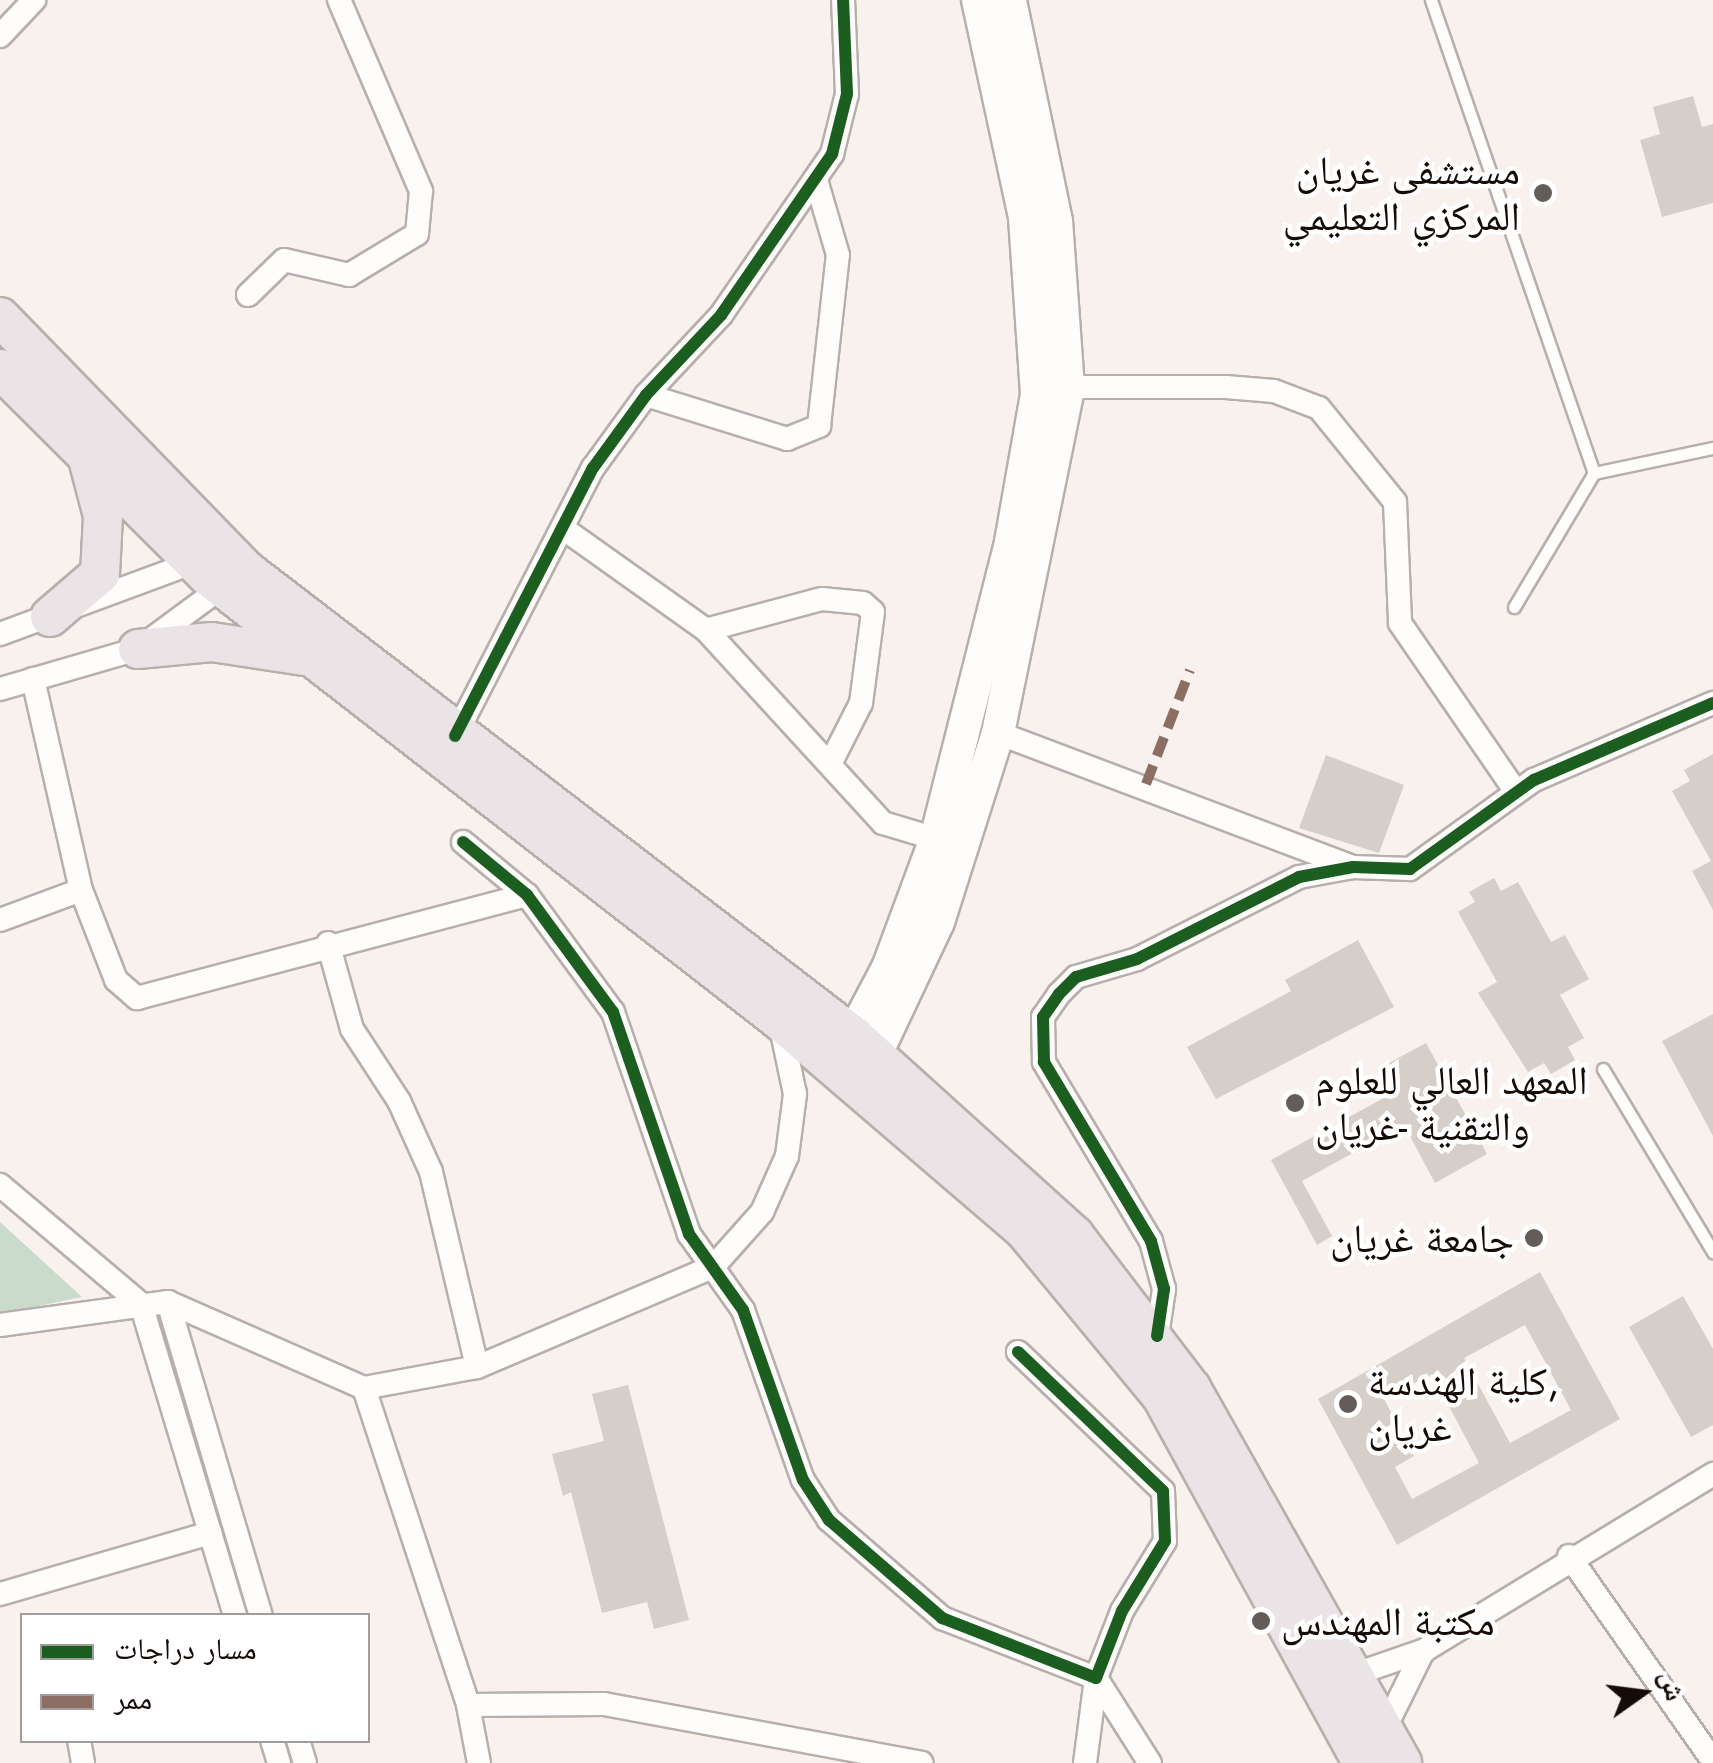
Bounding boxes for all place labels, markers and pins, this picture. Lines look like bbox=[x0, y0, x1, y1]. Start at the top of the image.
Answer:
place label: مستشفى غريان المركزي التعليمي bbox=[1283, 146, 1520, 240]
marker: مستشفى غريان المركزي التعليمي bbox=[1530, 180, 1556, 206]
place label: المعهد العالي للعلوم والتقنية -غريان bbox=[1315, 1056, 1588, 1150]
marker: المعهد العالي للعلوم والتقنية -غريان bbox=[1284, 1092, 1306, 1114]
place label: جامعة غريان bbox=[1330, 1214, 1514, 1262]
marker: جامعة غريان bbox=[1523, 1227, 1545, 1249]
place label: كلية الهندسة, غريان bbox=[1368, 1357, 1559, 1451]
marker: كلية الهندسة, غريان bbox=[1337, 1393, 1359, 1415]
place label: مكتبة المهندس bbox=[1281, 1597, 1495, 1645]
marker: مكتبة المهندس bbox=[1250, 1610, 1272, 1632]

